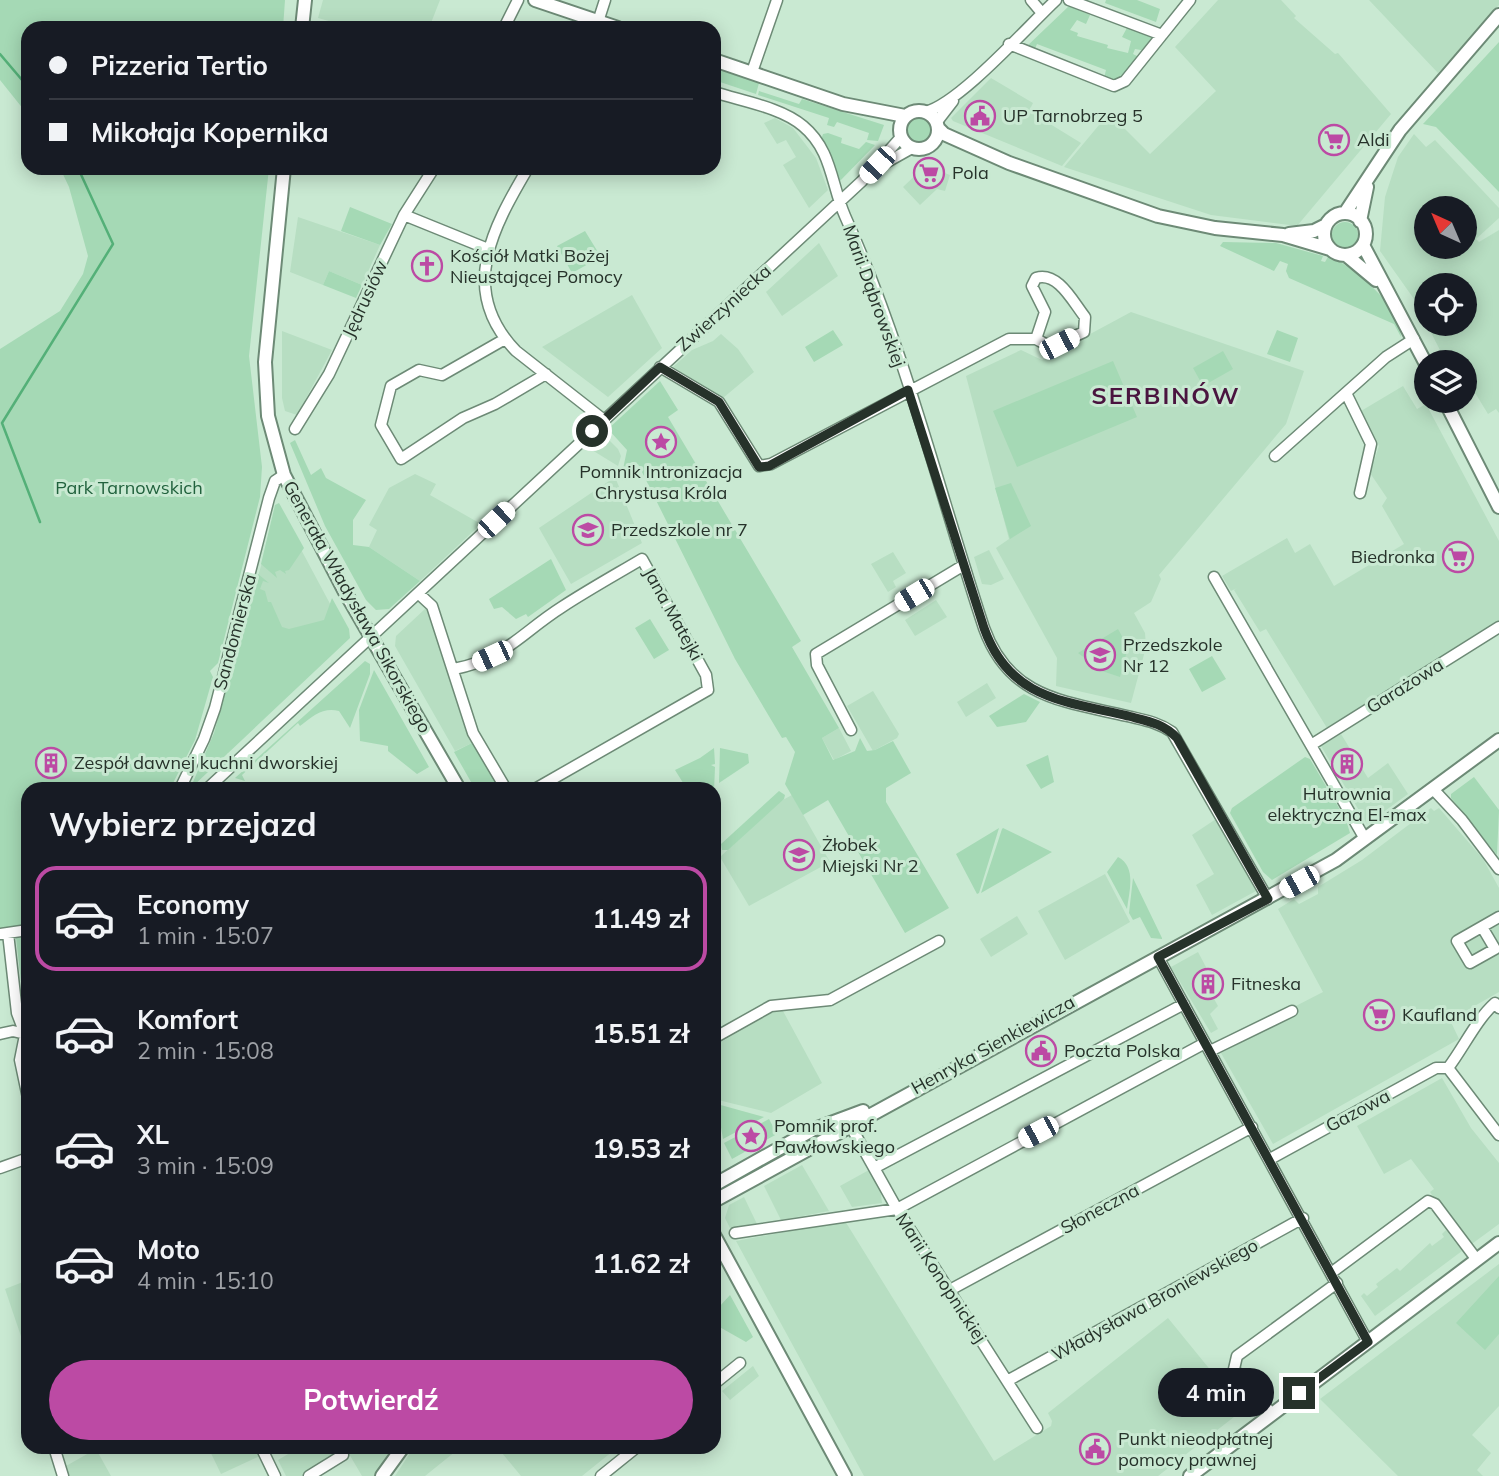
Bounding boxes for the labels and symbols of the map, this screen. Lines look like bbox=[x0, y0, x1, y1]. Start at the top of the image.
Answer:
public building icon: UP Tarnobrzeg 5 bbox=[963, 99, 997, 133]
place label: UP Tarnobrzeg 5 bbox=[1003, 104, 1143, 127]
supermarket icon: Aldi bbox=[1317, 123, 1351, 157]
place label: Aldi bbox=[1357, 128, 1390, 151]
car bbox=[855, 142, 900, 188]
supermarket icon: Pola bbox=[912, 156, 946, 190]
place label: Pola bbox=[952, 161, 989, 184]
north arrow bbox=[1414, 196, 1477, 259]
street label: Marii Dąbrowskiej bbox=[838, 222, 911, 370]
place label: Kościół Matki Bożej Nieustającej Pomocy bbox=[450, 244, 623, 288]
church icon: Kościół Matki Bożej Nieustającej Pomocy bbox=[410, 249, 444, 283]
street label: Jędrusiów bbox=[337, 256, 393, 341]
street label: Zwierzyniecka bbox=[672, 259, 776, 356]
car bbox=[1036, 325, 1083, 363]
district label: SERBINÓW bbox=[1091, 380, 1241, 410]
route start bbox=[576, 415, 608, 447]
place icon: Pomnik Intronizacja Chrystusa Króla bbox=[644, 425, 678, 459]
place label: Pomnik Intronizacja Chrystusa Króla bbox=[579, 460, 743, 504]
park label: Park Tarnowskich bbox=[55, 476, 203, 499]
street label: Generała Władysława Sikorskiego bbox=[278, 476, 437, 737]
car bbox=[474, 498, 519, 542]
school or university icon: Przedszkole nr 7 bbox=[571, 513, 605, 547]
place label: Przedszkole nr 7 bbox=[611, 518, 748, 541]
supermarket icon: Biedronka bbox=[1441, 540, 1475, 574]
place label: Biedronka bbox=[1351, 545, 1435, 568]
street label: Jana Matejki bbox=[638, 563, 708, 664]
street label: Sandomierska bbox=[208, 571, 261, 692]
car bbox=[891, 575, 938, 615]
place label: Przedszkole Nr 12 bbox=[1123, 633, 1222, 677]
car bbox=[469, 638, 516, 674]
school or university icon: Przedszkole Nr 12 bbox=[1083, 638, 1117, 672]
street label: Garażowa bbox=[1362, 653, 1448, 718]
building icon: Zespół dawnej kuchni dworskiej bbox=[34, 746, 68, 780]
building icon: Hutrownia elektryczna El-max bbox=[1330, 747, 1364, 781]
place label: Zespół dawnej kuchni dworskiej bbox=[74, 751, 338, 774]
place label: Hutrownia elektryczna El-max bbox=[1268, 782, 1427, 826]
place label: Żłobek Miejski Nr 2 bbox=[822, 833, 918, 877]
school or university icon: Żłobek Miejski Nr 2 bbox=[782, 838, 816, 872]
car bbox=[1276, 863, 1323, 901]
building icon: Fitneska bbox=[1191, 967, 1225, 1001]
place label: Fitneska bbox=[1231, 972, 1301, 995]
street label: Henryka Sienkiewicza bbox=[907, 990, 1079, 1099]
supermarket icon: Kaufland bbox=[1362, 998, 1396, 1032]
place label: Kaufland bbox=[1402, 1003, 1477, 1026]
public building icon: Poczta Polska bbox=[1024, 1034, 1058, 1068]
place label: Poczta Polska bbox=[1064, 1039, 1180, 1062]
street label: Gazowa bbox=[1322, 1084, 1394, 1137]
car bbox=[1015, 1113, 1062, 1151]
place label: Pomnik prof. Pawłowskiego bbox=[774, 1114, 895, 1158]
place icon: Pomnik prof. Pawłowskiego bbox=[734, 1119, 768, 1153]
street label: Słoneczna bbox=[1057, 1178, 1143, 1239]
street label: Marii Konopnickiej bbox=[891, 1208, 992, 1347]
street label: Władysława Broniewskiego bbox=[1048, 1233, 1262, 1366]
callout: 4 min bbox=[1159, 1368, 1274, 1418]
route end bbox=[1283, 1377, 1315, 1409]
place label: Punkt nieodpłatnej pomocy prawnej bbox=[1118, 1427, 1273, 1471]
public building icon: Punkt nieodpłatnej pomocy prawnej bbox=[1078, 1432, 1112, 1466]

